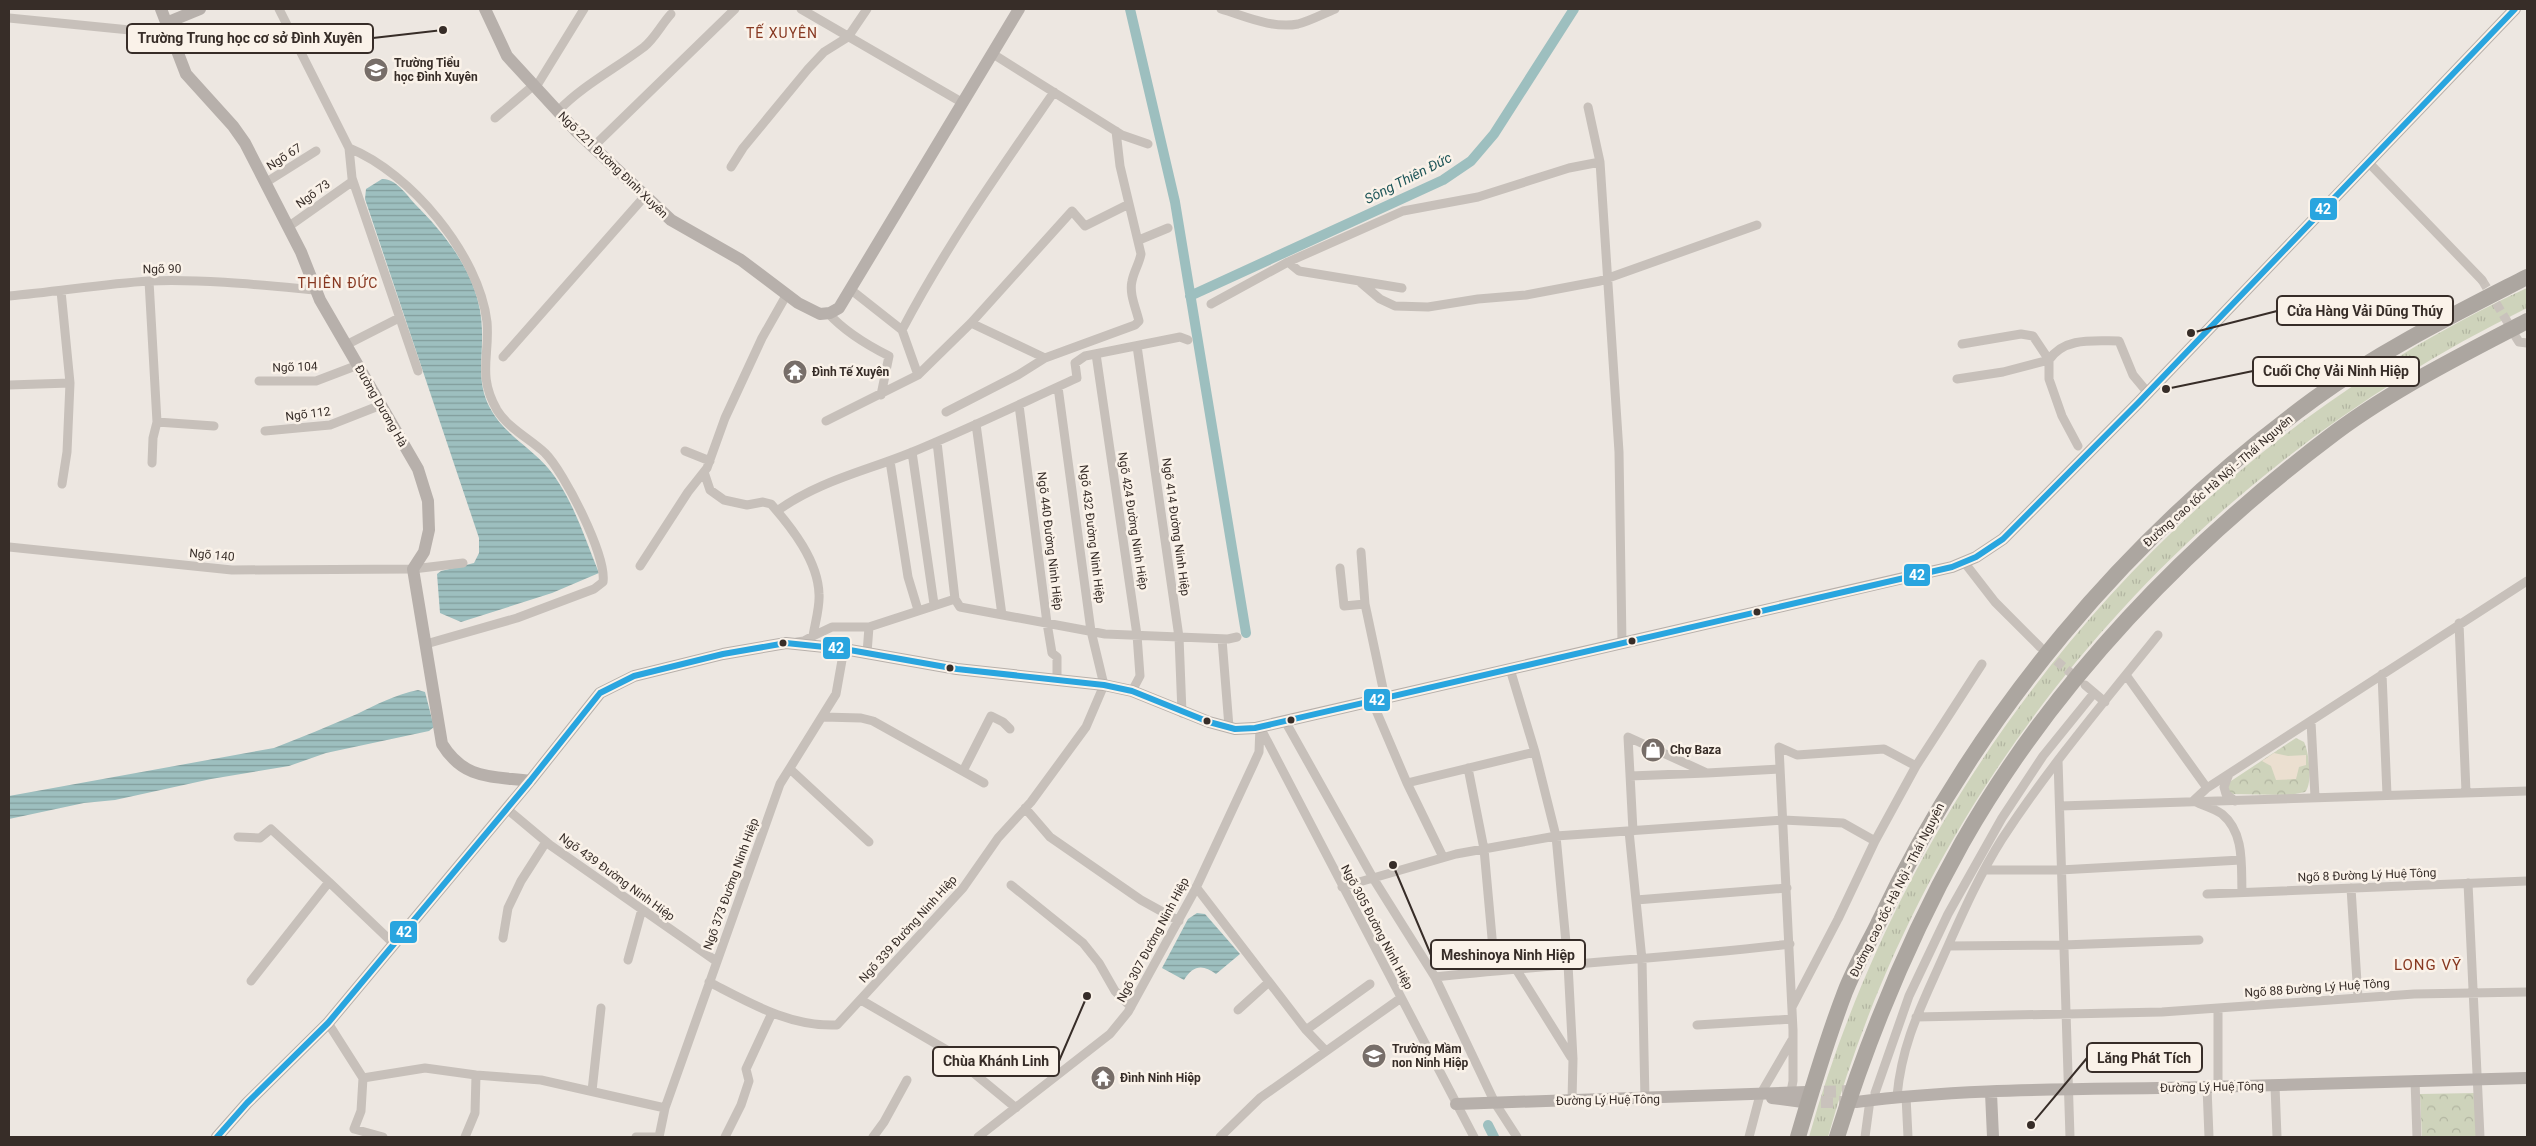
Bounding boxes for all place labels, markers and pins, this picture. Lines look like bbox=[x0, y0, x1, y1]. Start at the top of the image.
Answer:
callout: Trường Trung học cơ sở Đình Xuyên bbox=[127, 24, 373, 53]
place label: Trường Tiểu học Đình Xuyên bbox=[394, 56, 478, 84]
school or university icon: Trường Tiểu học Đình Xuyên bbox=[363, 57, 389, 83]
callout: Cửa Hàng Vải Dũng Thúy bbox=[2277, 296, 2453, 325]
callout: Cuối Chợ Vải Ninh Hiệp bbox=[2253, 357, 2419, 386]
temple icon: Đình Tế Xuyên bbox=[782, 359, 808, 385]
place label: Đình Tế Xuyên bbox=[812, 365, 889, 379]
unlabelled marker bbox=[1752, 607, 1762, 617]
unlabelled marker bbox=[1627, 636, 1637, 646]
unlabelled marker bbox=[778, 638, 788, 648]
unlabelled marker bbox=[945, 663, 955, 673]
unlabelled marker bbox=[1286, 715, 1296, 725]
unlabelled marker bbox=[1202, 716, 1212, 726]
shop icon: Chợ Baza bbox=[1640, 737, 1666, 763]
place label: Chợ Baza bbox=[1670, 743, 1722, 757]
callout: Meshinoya Ninh Hiệp bbox=[1431, 940, 1585, 969]
place label: Trường Mầm non Ninh Hiệp bbox=[1392, 1042, 1468, 1070]
school or university icon: Trường Mầm non Ninh Hiệp bbox=[1361, 1043, 1387, 1069]
callout: Lăng Phát Tích bbox=[2087, 1043, 2202, 1072]
callout: Chùa Khánh Linh bbox=[933, 1047, 1059, 1076]
temple icon: Đình Ninh Hiệp bbox=[1090, 1065, 1116, 1091]
place label: Đình Ninh Hiệp bbox=[1120, 1071, 1201, 1085]

